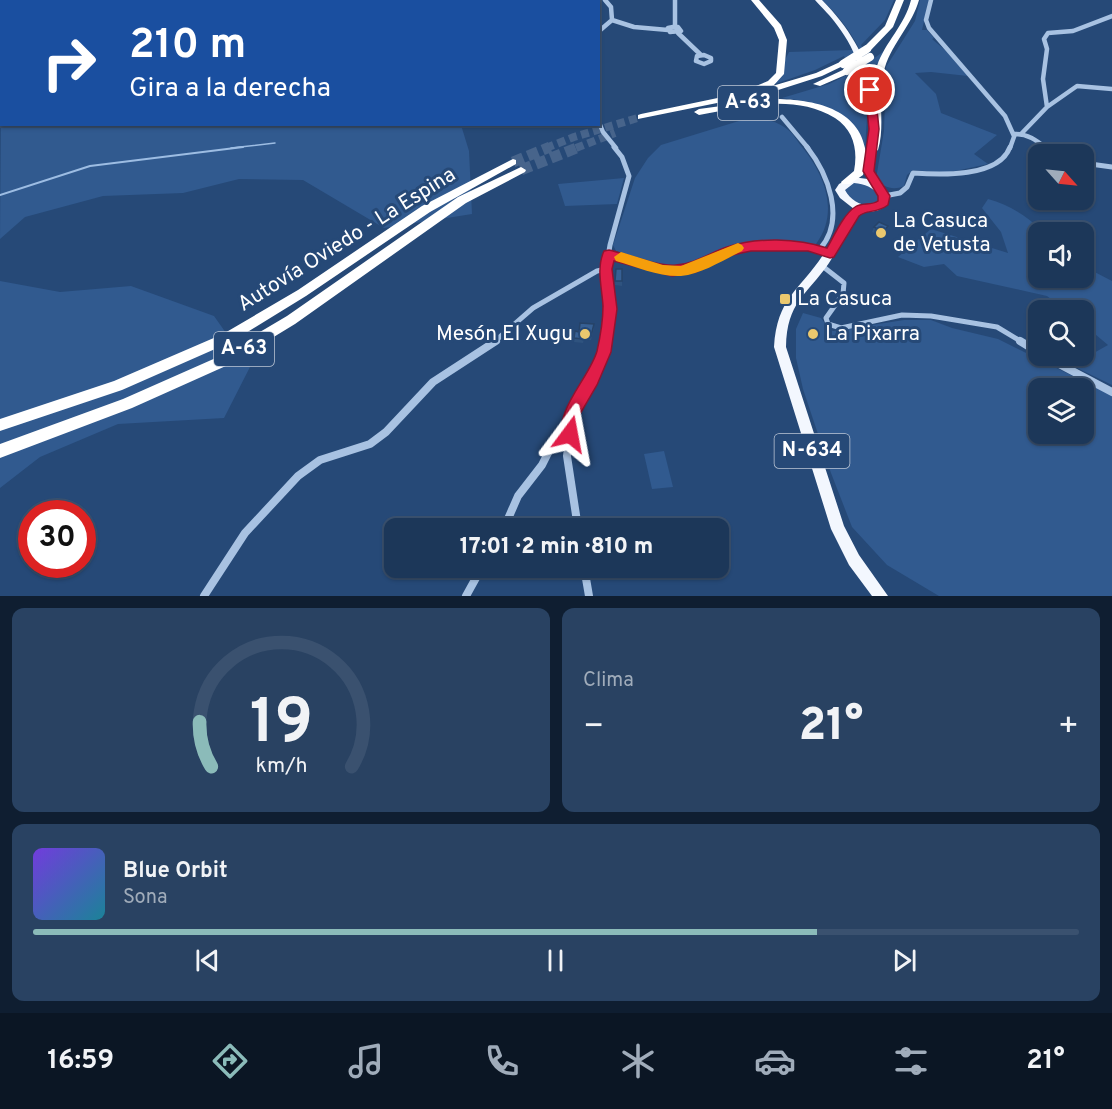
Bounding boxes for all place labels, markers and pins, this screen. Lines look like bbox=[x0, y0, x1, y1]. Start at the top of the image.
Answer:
pin bbox=[844, 64, 895, 115]
place label: La Casuca de Vetusta bbox=[893, 208, 991, 259]
marker: La Casuca de Vetusta bbox=[874, 226, 888, 240]
place label: La Casuca bbox=[797, 286, 892, 313]
marker: La Casuca bbox=[778, 292, 792, 306]
place label: Mesón El Xugu bbox=[436, 321, 573, 348]
place label: La Pixarra bbox=[825, 321, 920, 348]
marker: Mesón El Xugu bbox=[578, 327, 592, 341]
marker: La Pixarra bbox=[806, 327, 820, 341]

